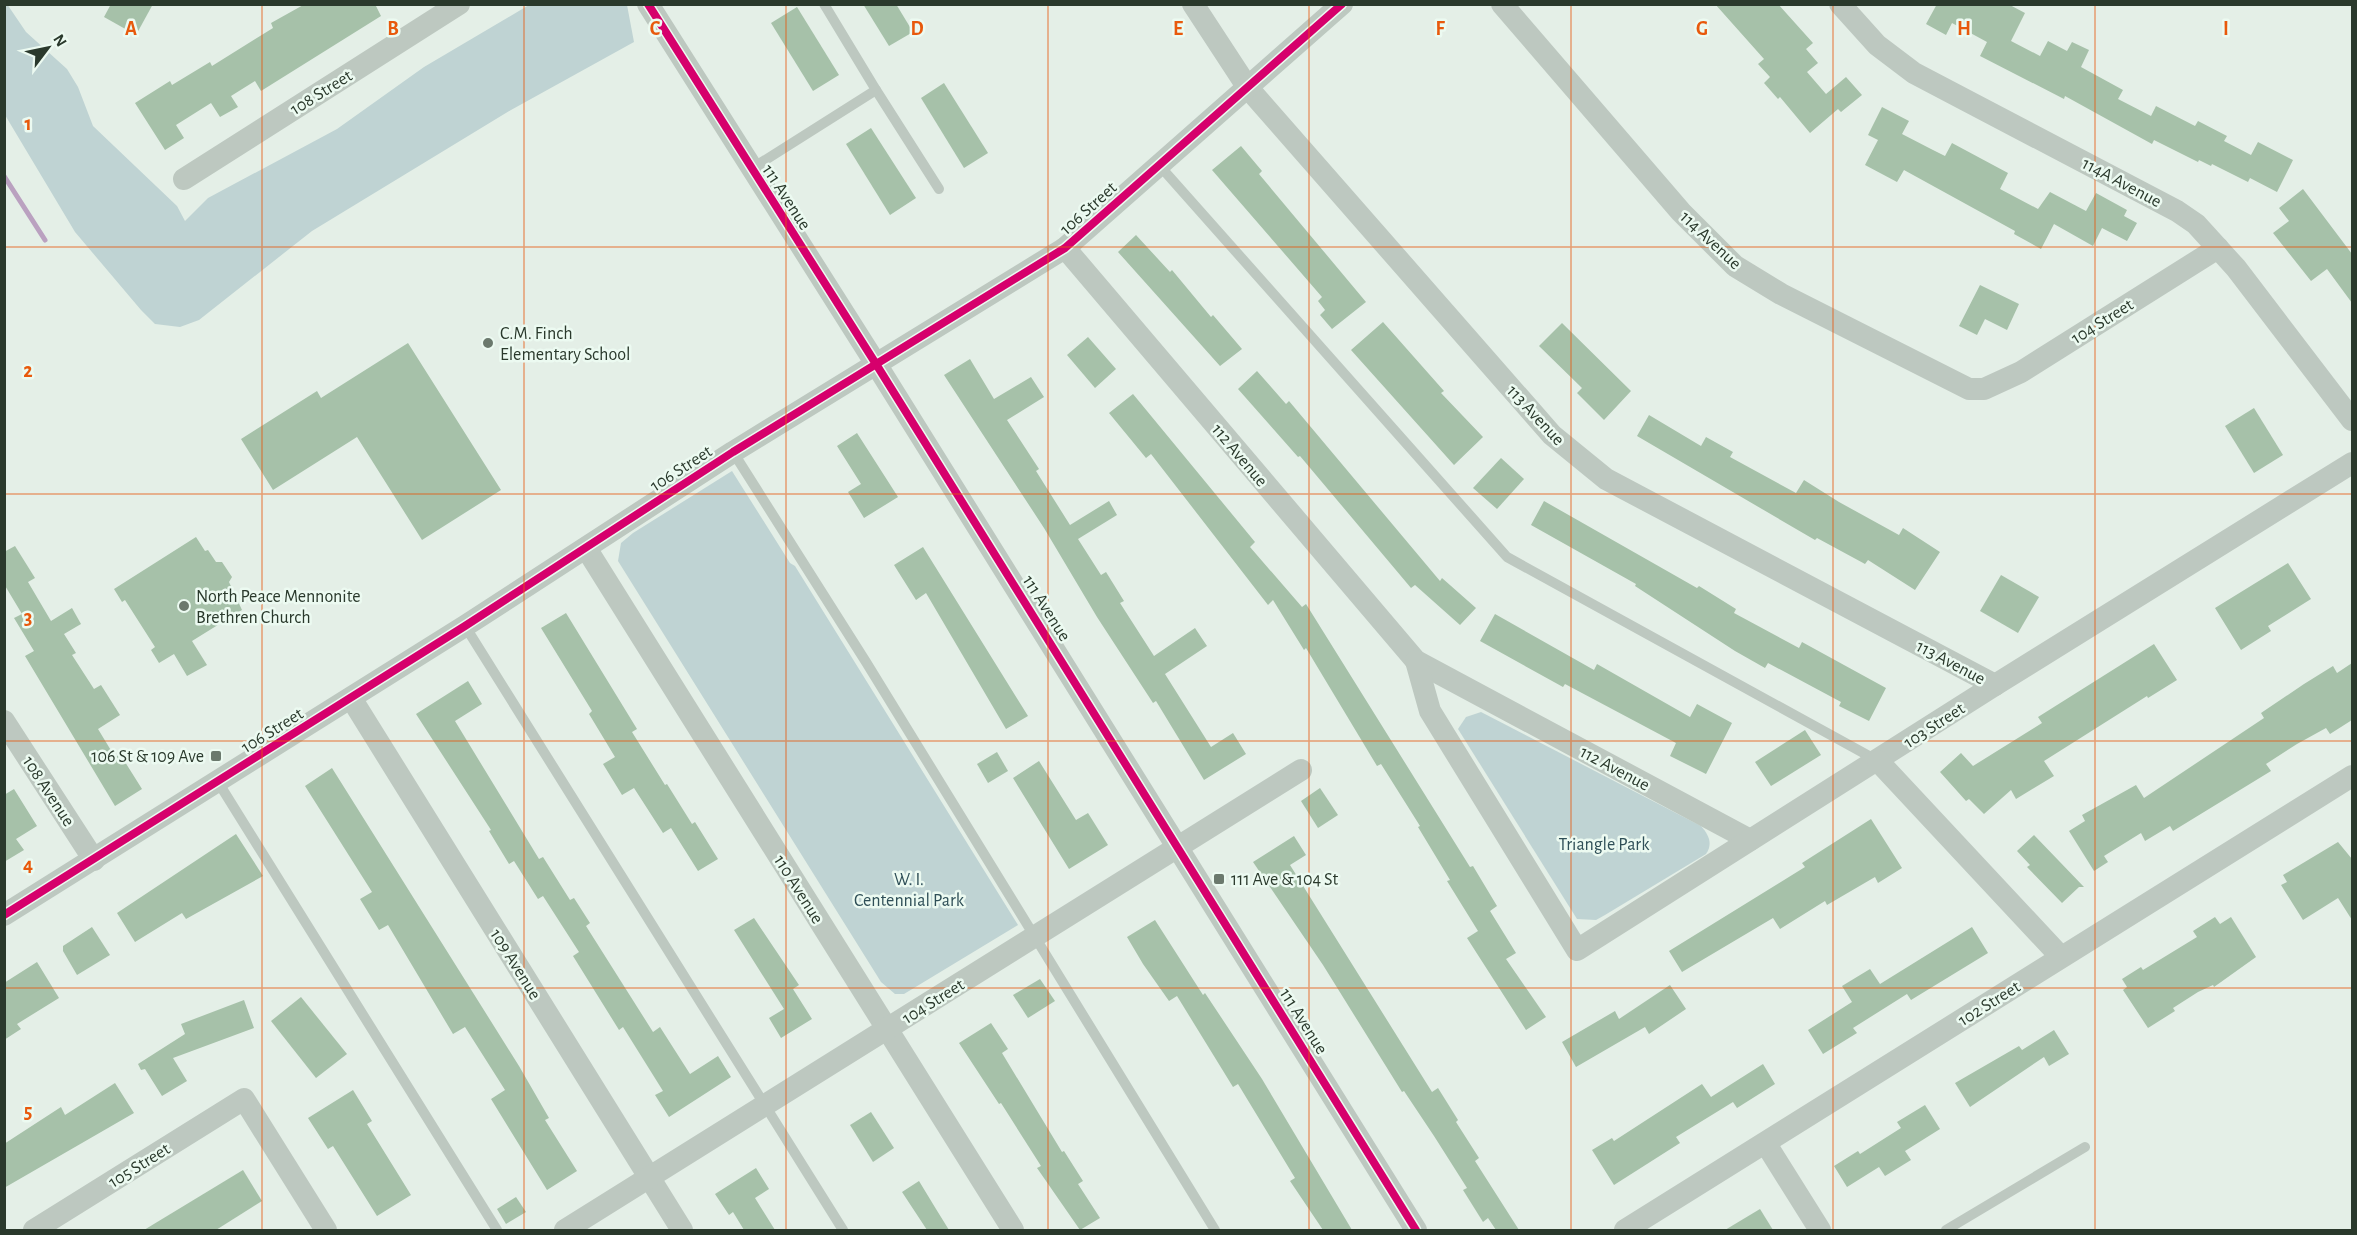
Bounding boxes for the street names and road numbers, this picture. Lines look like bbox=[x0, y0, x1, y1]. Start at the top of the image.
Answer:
street label: 108 Street bbox=[287, 67, 356, 119]
street label: 114A Avenue bbox=[2079, 155, 2164, 211]
street label: 111 Avenue bbox=[758, 162, 814, 233]
street label: 106 Street bbox=[1057, 179, 1121, 239]
street label: 114 Avenue bbox=[1676, 208, 1744, 273]
street label: 104 Street bbox=[2068, 296, 2137, 348]
street label: 113 Avenue bbox=[1503, 382, 1568, 449]
street label: 112 Avenue bbox=[1208, 421, 1271, 491]
street label: 106 Street bbox=[647, 442, 716, 495]
street label: 111 Avenue bbox=[1019, 572, 1073, 645]
street label: 113 Avenue bbox=[1913, 637, 1988, 688]
street label: 103 Street bbox=[1901, 700, 1968, 752]
street label: 106 Street bbox=[238, 705, 307, 757]
street label: 112 Avenue bbox=[1577, 743, 1652, 795]
street label: 108 Avenue bbox=[19, 753, 77, 830]
street label: 110 Avenue bbox=[770, 852, 826, 927]
street label: 109 Avenue bbox=[486, 926, 544, 1003]
street label: 104 Street bbox=[899, 976, 968, 1028]
street label: 102 Street bbox=[1955, 978, 2024, 1030]
street label: 111 Avenue bbox=[1276, 985, 1330, 1058]
street label: 105 Street bbox=[106, 1140, 174, 1192]

